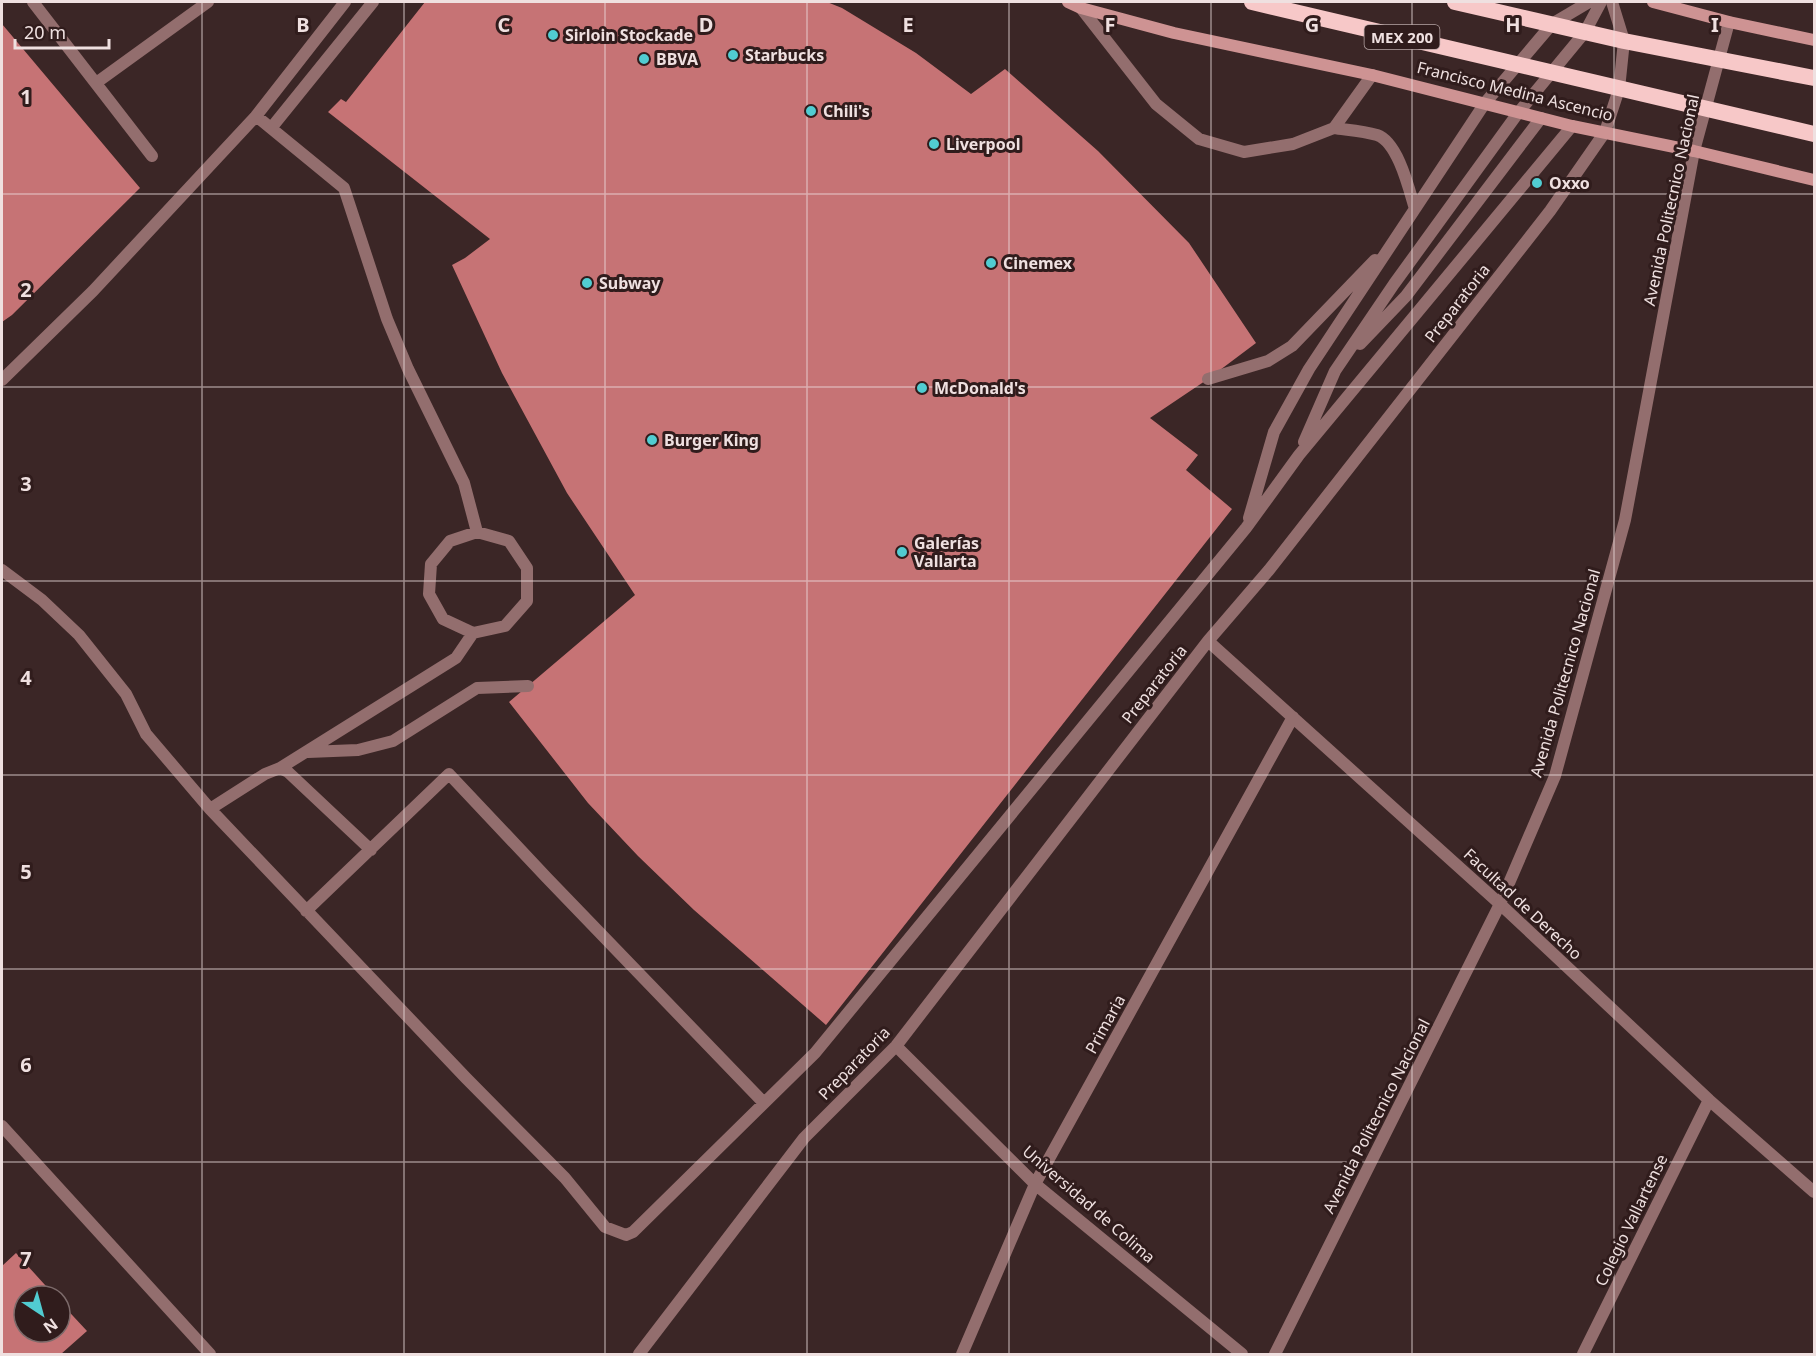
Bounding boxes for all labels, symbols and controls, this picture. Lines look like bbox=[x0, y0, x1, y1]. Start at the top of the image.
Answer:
text: B bbox=[296, 11, 310, 38]
text: C bbox=[498, 11, 511, 38]
text: D bbox=[699, 11, 713, 38]
text: E bbox=[902, 11, 914, 38]
text: F bbox=[1105, 11, 1115, 38]
text: G bbox=[1305, 11, 1319, 38]
text: H bbox=[1505, 11, 1521, 38]
text: I bbox=[1711, 11, 1719, 38]
scale bar bbox=[15, 12, 110, 50]
text: 20 m bbox=[24, 20, 66, 44]
place label: Sirloin Stockade bbox=[565, 24, 693, 46]
road number: MEX 200 bbox=[1364, 25, 1440, 49]
marker: Sirloin Stockade bbox=[546, 28, 560, 42]
place label: Starbucks bbox=[745, 44, 824, 66]
place label: BBVA bbox=[656, 48, 699, 70]
marker: Starbucks bbox=[726, 48, 740, 62]
marker: BBVA bbox=[637, 52, 651, 66]
street label: Francisco Medina Ascencio bbox=[1415, 56, 1615, 126]
text: 1 bbox=[20, 83, 32, 110]
street label: Avenida Politecnico Nacional bbox=[1638, 92, 1704, 308]
place label: Chili's bbox=[823, 100, 870, 122]
marker: Chili's bbox=[804, 104, 818, 118]
place label: Liverpool bbox=[946, 133, 1020, 155]
marker: Liverpool bbox=[927, 137, 941, 151]
place label: Oxxo bbox=[1549, 172, 1590, 194]
marker: Oxxo bbox=[1530, 176, 1544, 190]
place label: Cinemex bbox=[1003, 252, 1073, 274]
marker: Cinemex bbox=[984, 256, 998, 270]
street label: Preparatoria bbox=[1419, 259, 1495, 347]
place label: Subway bbox=[599, 272, 661, 294]
text: 2 bbox=[20, 276, 32, 303]
marker: Subway bbox=[580, 276, 594, 290]
place label: McDonald's bbox=[934, 377, 1026, 399]
marker: McDonald's bbox=[915, 381, 929, 395]
place label: Burger King bbox=[664, 429, 759, 451]
marker: Burger King bbox=[645, 433, 659, 447]
text: 3 bbox=[20, 470, 32, 497]
place label: Galerías Vallarta bbox=[914, 532, 979, 572]
marker: Galerías Vallarta bbox=[895, 545, 909, 559]
street label: Avenida Politecnico Nacional bbox=[1525, 566, 1605, 780]
street label: Preparatoria bbox=[1116, 640, 1192, 728]
text: 4 bbox=[20, 664, 32, 691]
street label: Facultad de Derecho bbox=[1459, 843, 1587, 965]
text: 5 bbox=[20, 858, 32, 885]
street label: Primaria bbox=[1080, 991, 1130, 1057]
street label: Avenida Politecnico Nacional bbox=[1317, 1015, 1435, 1217]
street label: Preparatoria bbox=[813, 1021, 895, 1105]
text: 6 bbox=[20, 1051, 32, 1078]
street label: Universidad de Colima bbox=[1018, 1140, 1160, 1268]
street label: Colegio Vallartense bbox=[1589, 1150, 1673, 1290]
text: 7 bbox=[20, 1245, 32, 1272]
north arrow bbox=[12, 1284, 72, 1344]
text: N bbox=[39, 1313, 63, 1339]

